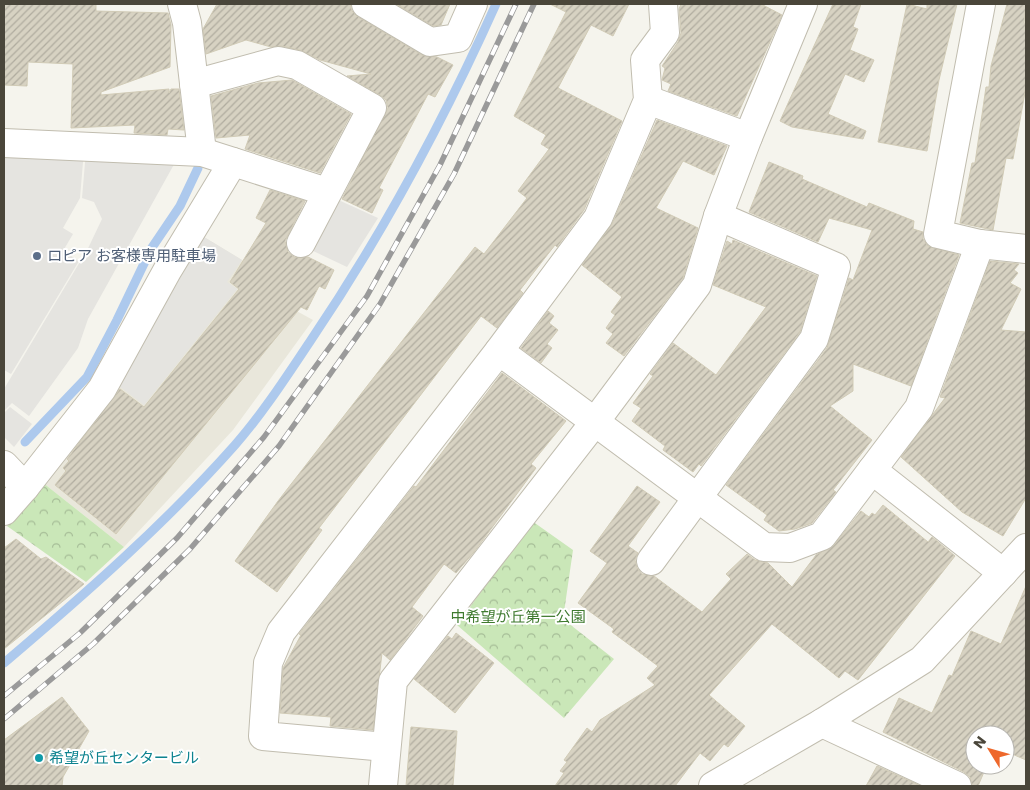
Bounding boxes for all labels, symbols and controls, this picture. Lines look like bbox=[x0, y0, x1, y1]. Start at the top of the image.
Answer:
place label: ロピア お客様専用駐車場 bbox=[47, 245, 216, 266]
marker: ロピア お客様専用駐車場 bbox=[31, 250, 43, 262]
park label: 中希望が丘第一公園 bbox=[450, 606, 586, 627]
north arrow bbox=[965, 725, 1015, 775]
text: N bbox=[968, 732, 991, 752]
place label: 希望が丘センタービル bbox=[49, 747, 199, 768]
marker: 希望が丘センタービル bbox=[33, 752, 45, 764]

